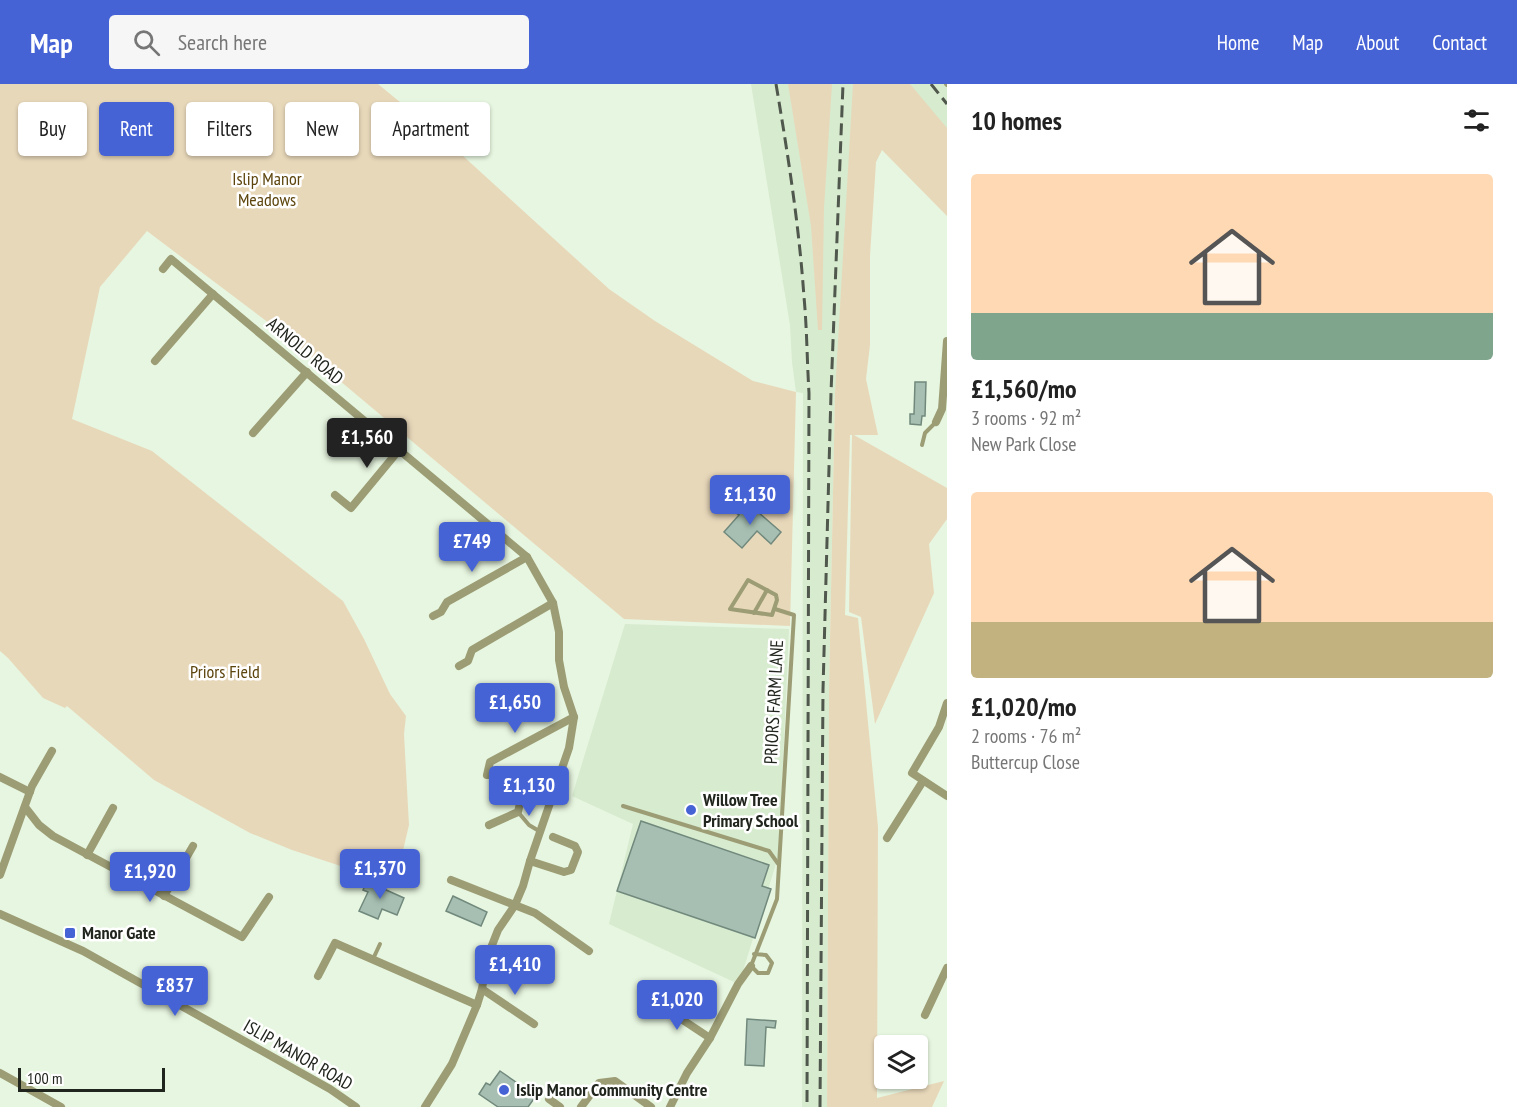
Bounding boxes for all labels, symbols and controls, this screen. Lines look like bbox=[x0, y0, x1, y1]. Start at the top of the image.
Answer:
search box bbox=[109, 15, 529, 69]
text: Map bbox=[30, 24, 73, 61]
icon: search bbox=[130, 26, 163, 59]
text: Search here bbox=[178, 28, 267, 56]
text: Home bbox=[1217, 29, 1259, 56]
text: Map bbox=[1292, 29, 1323, 56]
text: About bbox=[1356, 29, 1399, 56]
text: Contact bbox=[1432, 29, 1487, 56]
chip: Buy bbox=[18, 102, 87, 156]
chip: Rent bbox=[99, 102, 174, 156]
chip: Filters bbox=[186, 102, 273, 156]
chip: New bbox=[285, 102, 359, 156]
chip: Apartment bbox=[371, 102, 490, 156]
text: 10 homes bbox=[971, 104, 1062, 137]
icon: filters bbox=[1460, 104, 1493, 137]
park label: Islip Manor Meadows bbox=[232, 167, 302, 211]
icon: home bbox=[1178, 213, 1286, 321]
street label: ARNOLD ROAD bbox=[262, 312, 348, 389]
text: £1,560/mo bbox=[971, 372, 1077, 405]
text: 3 rooms · 92 m² bbox=[971, 405, 1081, 431]
pin: £1,560 bbox=[318, 418, 416, 469]
text: £1,560 bbox=[341, 424, 393, 450]
text: New Park Close bbox=[971, 431, 1076, 457]
pin: £1,130 bbox=[701, 475, 799, 526]
text: £1,130 bbox=[724, 481, 776, 507]
pin: £749 bbox=[436, 522, 508, 573]
text: £749 bbox=[453, 528, 491, 554]
icon: home bbox=[1178, 531, 1286, 639]
street label: PRIORS FARM LANE bbox=[759, 639, 788, 765]
park label: Priors Field bbox=[190, 660, 260, 683]
pin: £1,650 bbox=[466, 683, 564, 734]
text: £1,650 bbox=[489, 689, 541, 715]
text: £1,020/mo bbox=[971, 690, 1077, 723]
text: 2 rooms · 76 m² bbox=[971, 723, 1081, 749]
text: Buttercup Close bbox=[971, 749, 1080, 775]
pin: £1,130 bbox=[480, 766, 578, 817]
text: £1,130 bbox=[503, 772, 555, 798]
place label: Willow Tree Primary School bbox=[702, 788, 799, 832]
marker: Willow Tree Primary School bbox=[684, 803, 698, 817]
pin: £1,370 bbox=[331, 849, 429, 900]
pin: £1,920 bbox=[101, 852, 199, 903]
text: £1,370 bbox=[354, 855, 406, 881]
text: £1,920 bbox=[124, 858, 176, 884]
place label: Manor Gate bbox=[82, 921, 156, 944]
marker: Manor Gate bbox=[63, 926, 77, 940]
pin: £1,410 bbox=[466, 945, 564, 996]
text: £1,410 bbox=[489, 951, 541, 977]
pin: £837 bbox=[139, 966, 211, 1017]
text: £837 bbox=[156, 972, 194, 998]
pin: £1,020 bbox=[628, 980, 726, 1031]
text: £1,020 bbox=[651, 986, 703, 1012]
street label: ISLIP MANOR ROAD bbox=[239, 1014, 357, 1095]
map controls bbox=[874, 1035, 928, 1089]
button: layers bbox=[874, 1035, 928, 1089]
scale bar bbox=[18, 1065, 165, 1092]
text: 100 m bbox=[27, 1068, 62, 1088]
place label: Islip Manor Community Centre bbox=[516, 1078, 708, 1101]
marker: Islip Manor Community Centre bbox=[497, 1083, 511, 1097]

